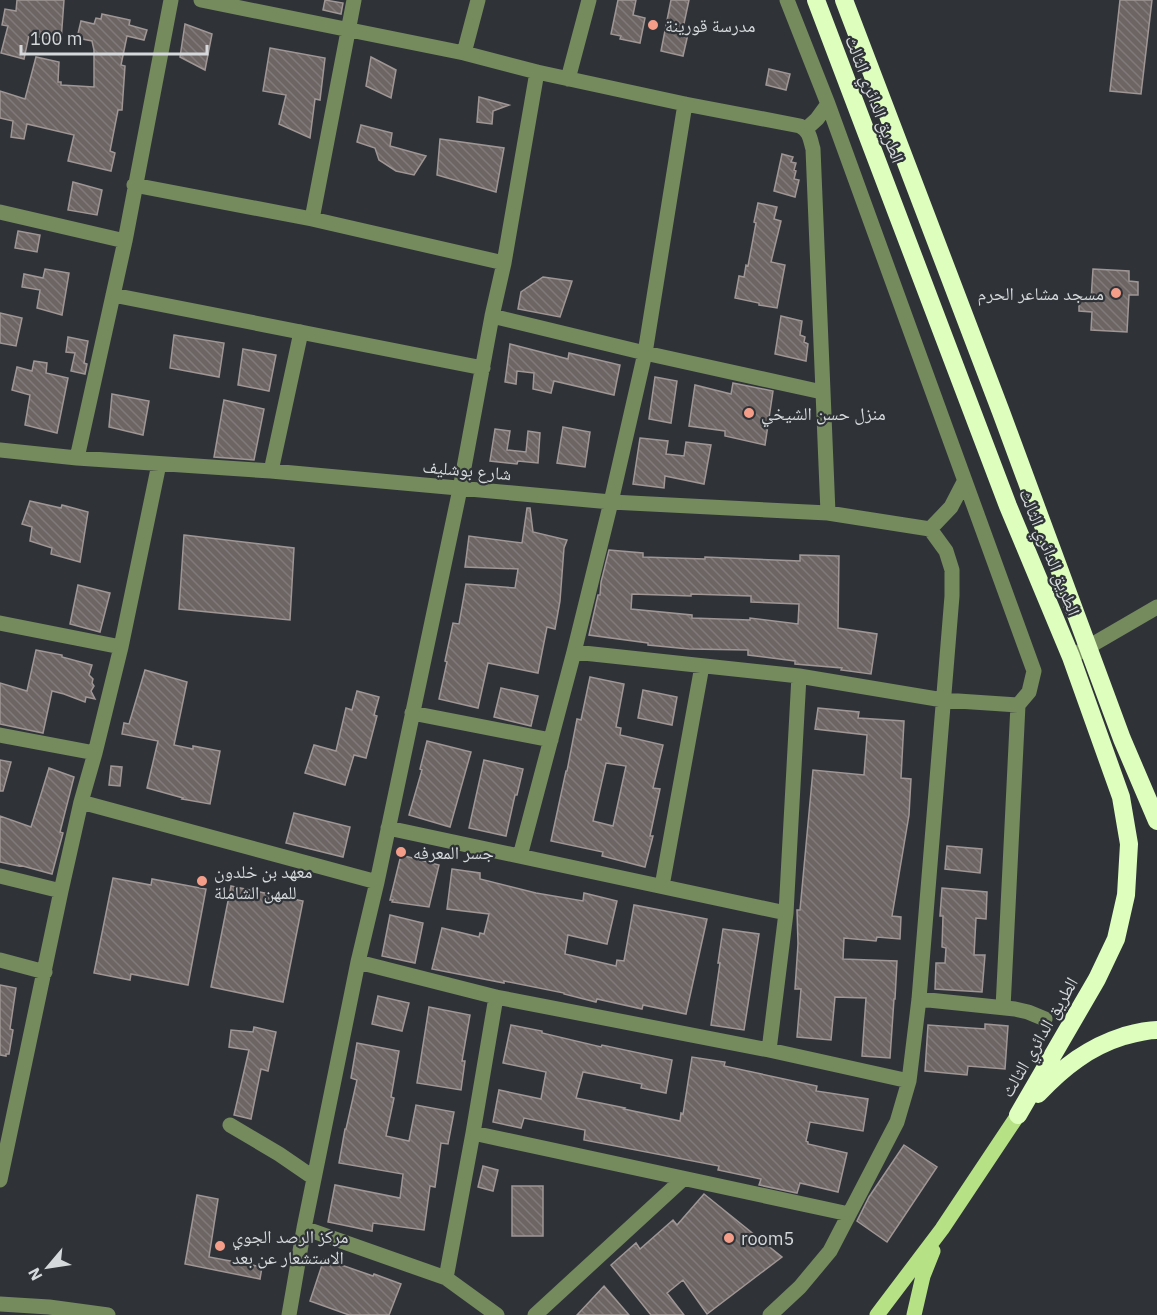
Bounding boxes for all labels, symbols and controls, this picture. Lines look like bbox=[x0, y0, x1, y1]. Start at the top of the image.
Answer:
place label: مدرسة قورينة bbox=[665, 14, 755, 37]
scale bar bbox=[21, 18, 207, 56]
marker: مدرسة قورينة bbox=[646, 18, 660, 32]
text: 100 m bbox=[30, 27, 82, 50]
street label: الطريق الدائري الثالث bbox=[837, 32, 910, 167]
place label: مسجد مشاعر الحرم bbox=[978, 282, 1104, 306]
marker: مسجد مشاعر الحرم bbox=[1109, 286, 1123, 300]
place label: منزل حسن الشيخي bbox=[761, 402, 886, 428]
marker: منزل حسن الشيخي bbox=[742, 406, 756, 420]
street label: شارع بوشليف bbox=[422, 455, 512, 485]
street label: الطريق الدائري الثالث bbox=[1011, 485, 1086, 620]
place label: جسر المعرفه bbox=[413, 841, 494, 864]
marker: جسر المعرفه bbox=[394, 845, 408, 859]
place label: معهد بن خلدون للمهن الشاملة bbox=[214, 860, 312, 904]
marker: معهد بن خلدون للمهن الشاملة bbox=[195, 874, 209, 888]
street label: الطريق الدائري الثالث bbox=[995, 973, 1086, 1103]
place label: مركز الرصد الجوي الاستشعار عن بعد bbox=[232, 1225, 348, 1269]
place label: room5 bbox=[741, 1227, 794, 1250]
marker: room5 bbox=[722, 1231, 736, 1245]
north arrow bbox=[18, 1237, 78, 1297]
marker: مركز الرصد الجوي الاستشعار عن بعد bbox=[213, 1239, 227, 1253]
text: N bbox=[23, 1264, 46, 1284]

